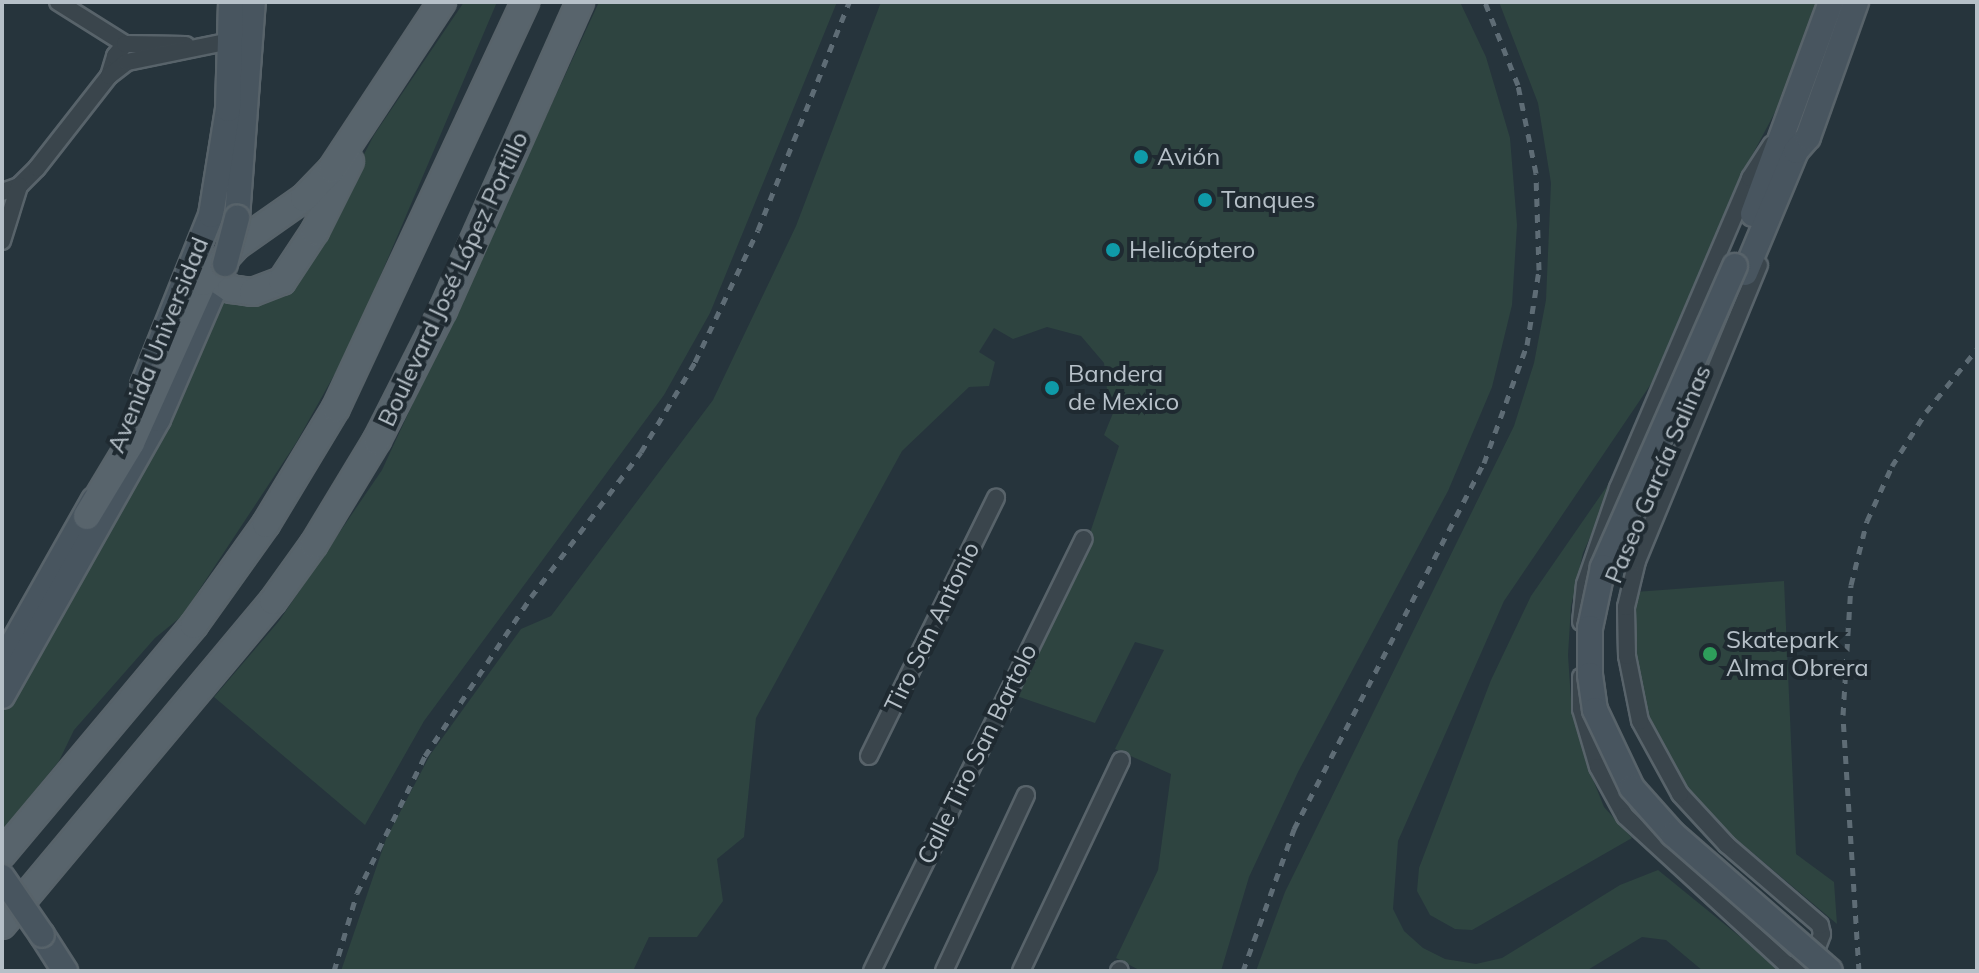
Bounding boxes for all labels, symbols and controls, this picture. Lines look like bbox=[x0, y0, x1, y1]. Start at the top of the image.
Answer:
street label: Boulevard José López Portillo bbox=[372, 127, 534, 431]
place label: Avión bbox=[1157, 143, 1220, 171]
marker: Avión bbox=[1132, 148, 1150, 166]
place label: Tanques bbox=[1221, 186, 1315, 214]
marker: Tanques bbox=[1196, 191, 1214, 209]
street label: Avenida Universidad bbox=[102, 233, 214, 457]
place label: Helicóptero bbox=[1129, 236, 1255, 264]
marker: Helicóptero bbox=[1104, 241, 1122, 259]
place label: Bandera de Mexico bbox=[1068, 360, 1179, 416]
street label: Paseo García Salinas bbox=[1599, 361, 1717, 587]
marker: Bandera de Mexico bbox=[1043, 379, 1061, 397]
street label: Tiro San Antonio bbox=[878, 537, 986, 717]
place label: Skatepark Alma Obrera bbox=[1726, 626, 1869, 682]
street label: Calle Tiro San Bartolo bbox=[911, 639, 1043, 869]
marker: Skatepark Alma Obrera bbox=[1701, 645, 1719, 663]

